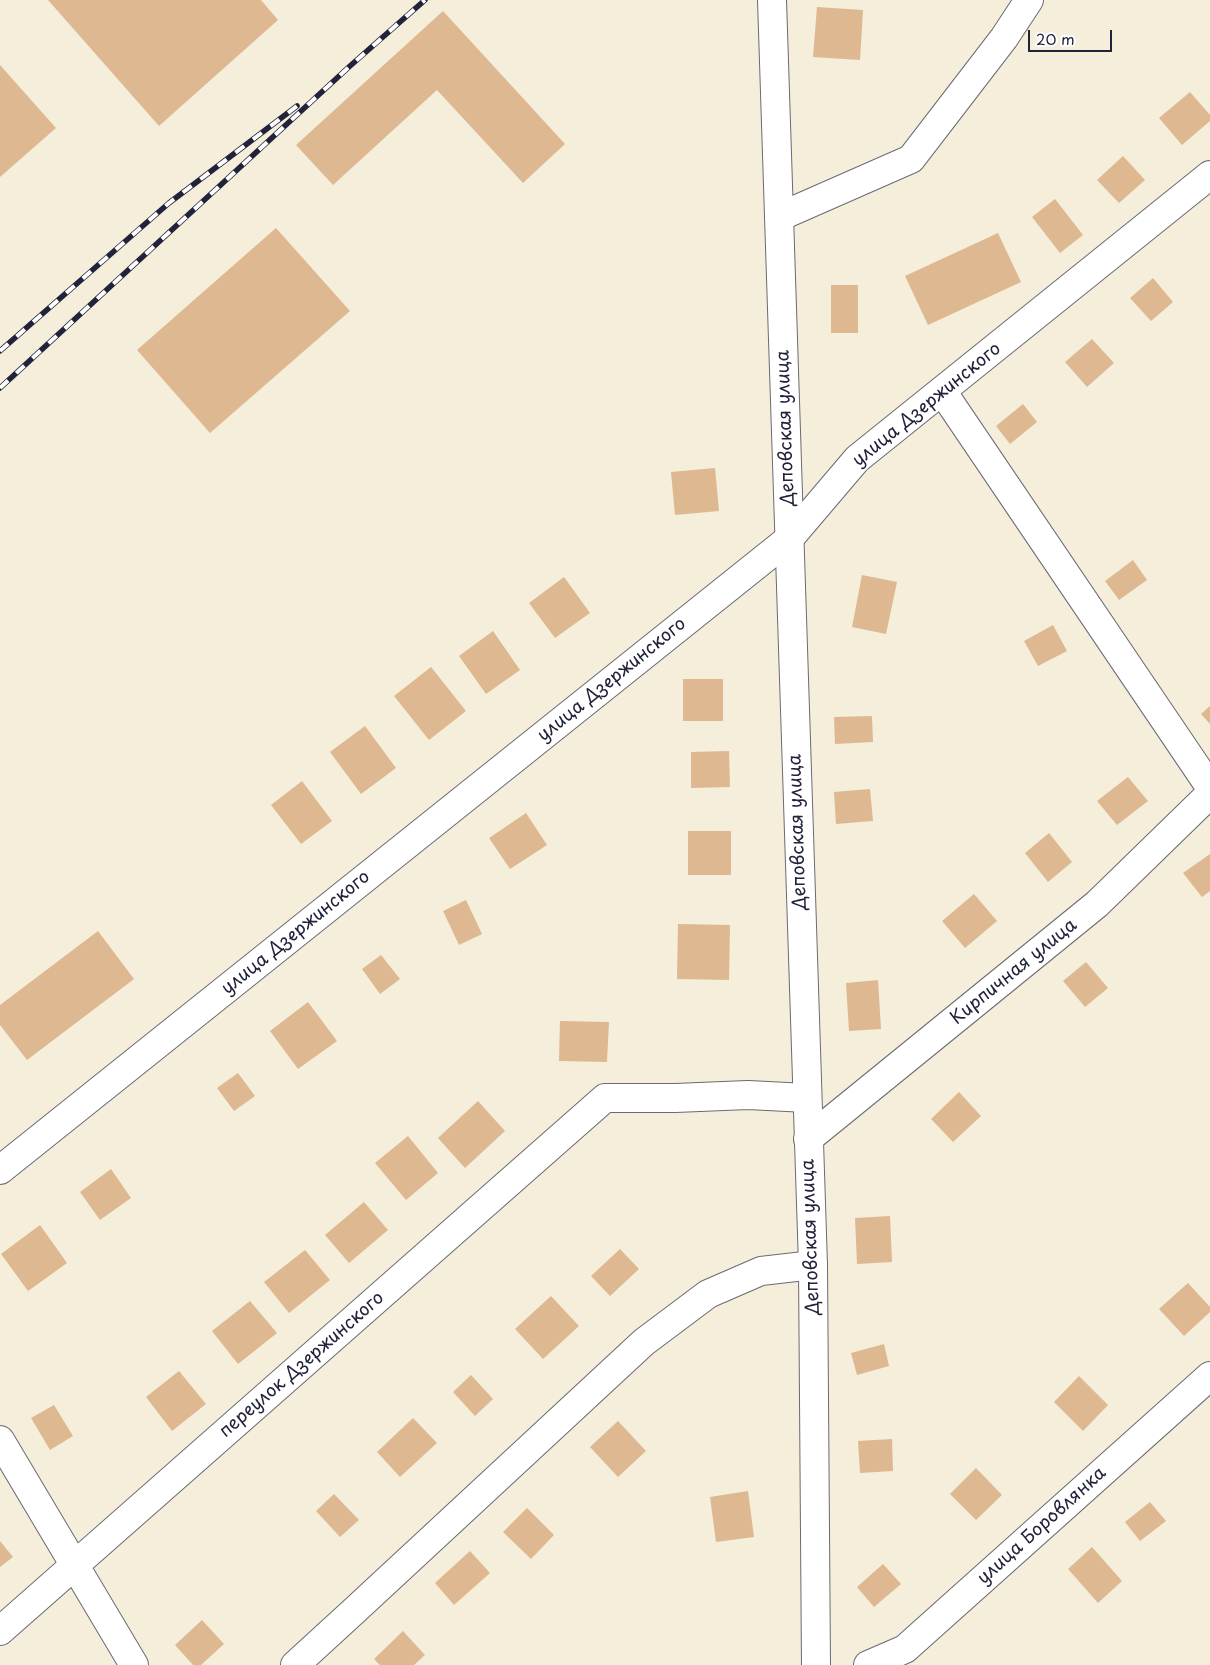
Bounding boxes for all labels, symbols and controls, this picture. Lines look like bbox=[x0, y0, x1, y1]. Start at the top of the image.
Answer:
scale bar bbox=[1030, 20, 1114, 52]
text: 20 m bbox=[1036, 27, 1075, 50]
street label: улица Дзержинского bbox=[848, 338, 1006, 472]
street label: Деповская улица bbox=[772, 350, 800, 506]
street label: улица Дзержинского bbox=[533, 613, 691, 747]
street label: Деповская улица bbox=[784, 754, 812, 910]
street label: улица Дзержинского bbox=[217, 866, 375, 1000]
street label: Кирпичная улица bbox=[947, 915, 1081, 1029]
street label: Деповская улица bbox=[797, 1159, 825, 1315]
street label: переулок Дзержинского bbox=[215, 1288, 389, 1442]
street label: улица Боровлянка bbox=[973, 1463, 1111, 1589]

